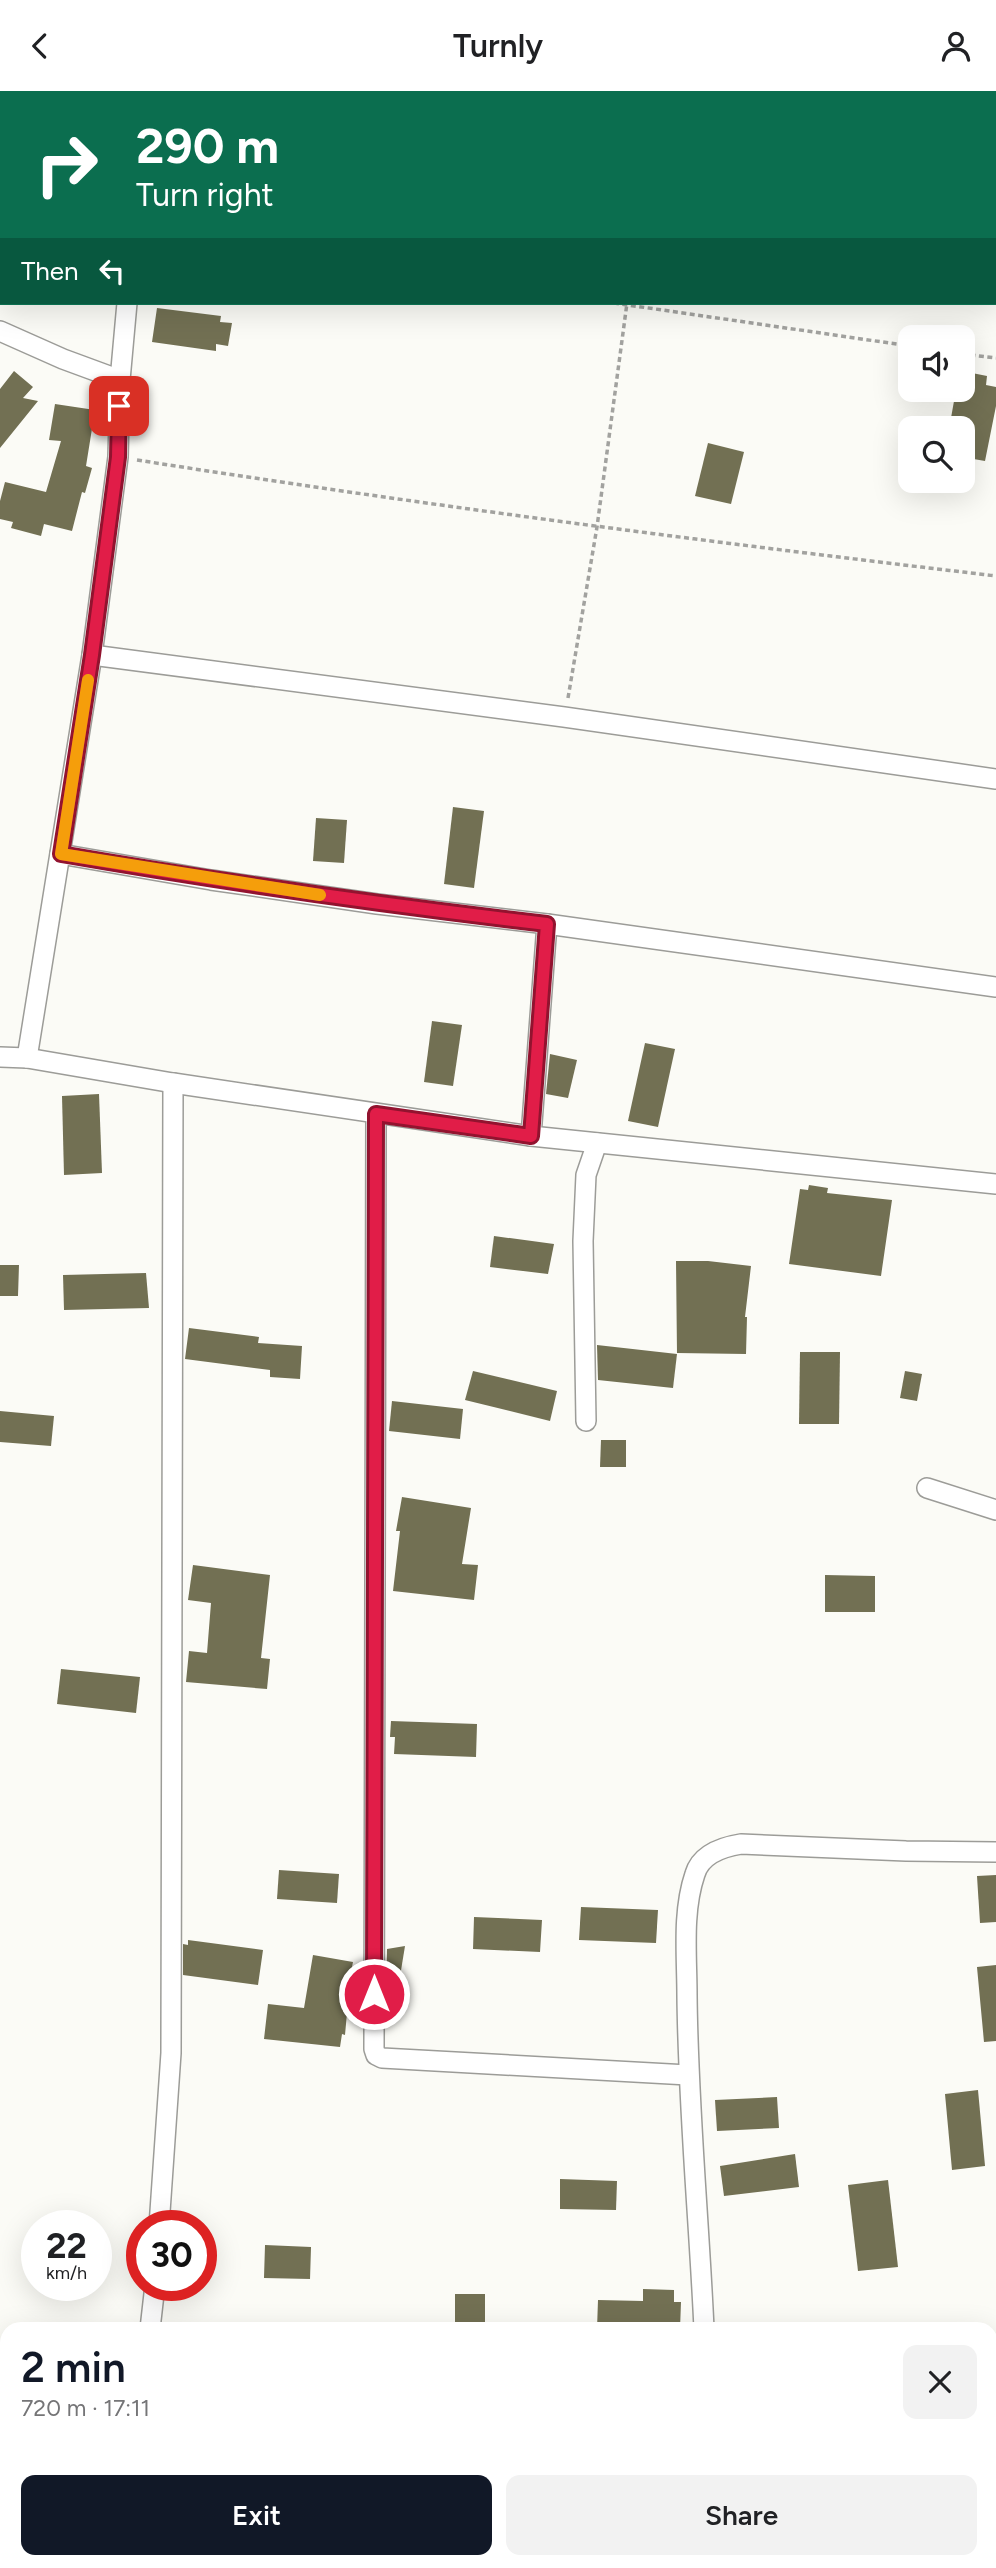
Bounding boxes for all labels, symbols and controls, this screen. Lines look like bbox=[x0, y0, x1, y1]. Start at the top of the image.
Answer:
icon: back bbox=[21, 27, 59, 65]
text: Turnly bbox=[453, 27, 543, 65]
icon: person bbox=[937, 27, 975, 65]
text: 290 m bbox=[136, 116, 279, 175]
icon: right bbox=[21, 119, 112, 210]
text: Turn right bbox=[136, 176, 274, 214]
icon: left bbox=[93, 252, 131, 290]
text: Then bbox=[21, 255, 79, 287]
map controls bbox=[898, 325, 975, 493]
button: sound bbox=[898, 325, 975, 402]
pin bbox=[89, 376, 149, 436]
icon: arrive bbox=[100, 387, 138, 425]
button: search bbox=[898, 416, 975, 493]
position arrow bbox=[337, 1957, 411, 2031]
speed limit sign: 30 bbox=[126, 2210, 217, 2301]
text: 22 bbox=[46, 2225, 87, 2267]
text: km/h bbox=[46, 2262, 87, 2284]
text: 2 min bbox=[21, 2342, 126, 2393]
button: close bbox=[903, 2345, 977, 2419]
text: 720 m · 17:11 bbox=[21, 2394, 150, 2422]
button: Exit bbox=[21, 2475, 492, 2555]
button: Share bbox=[506, 2475, 977, 2555]

